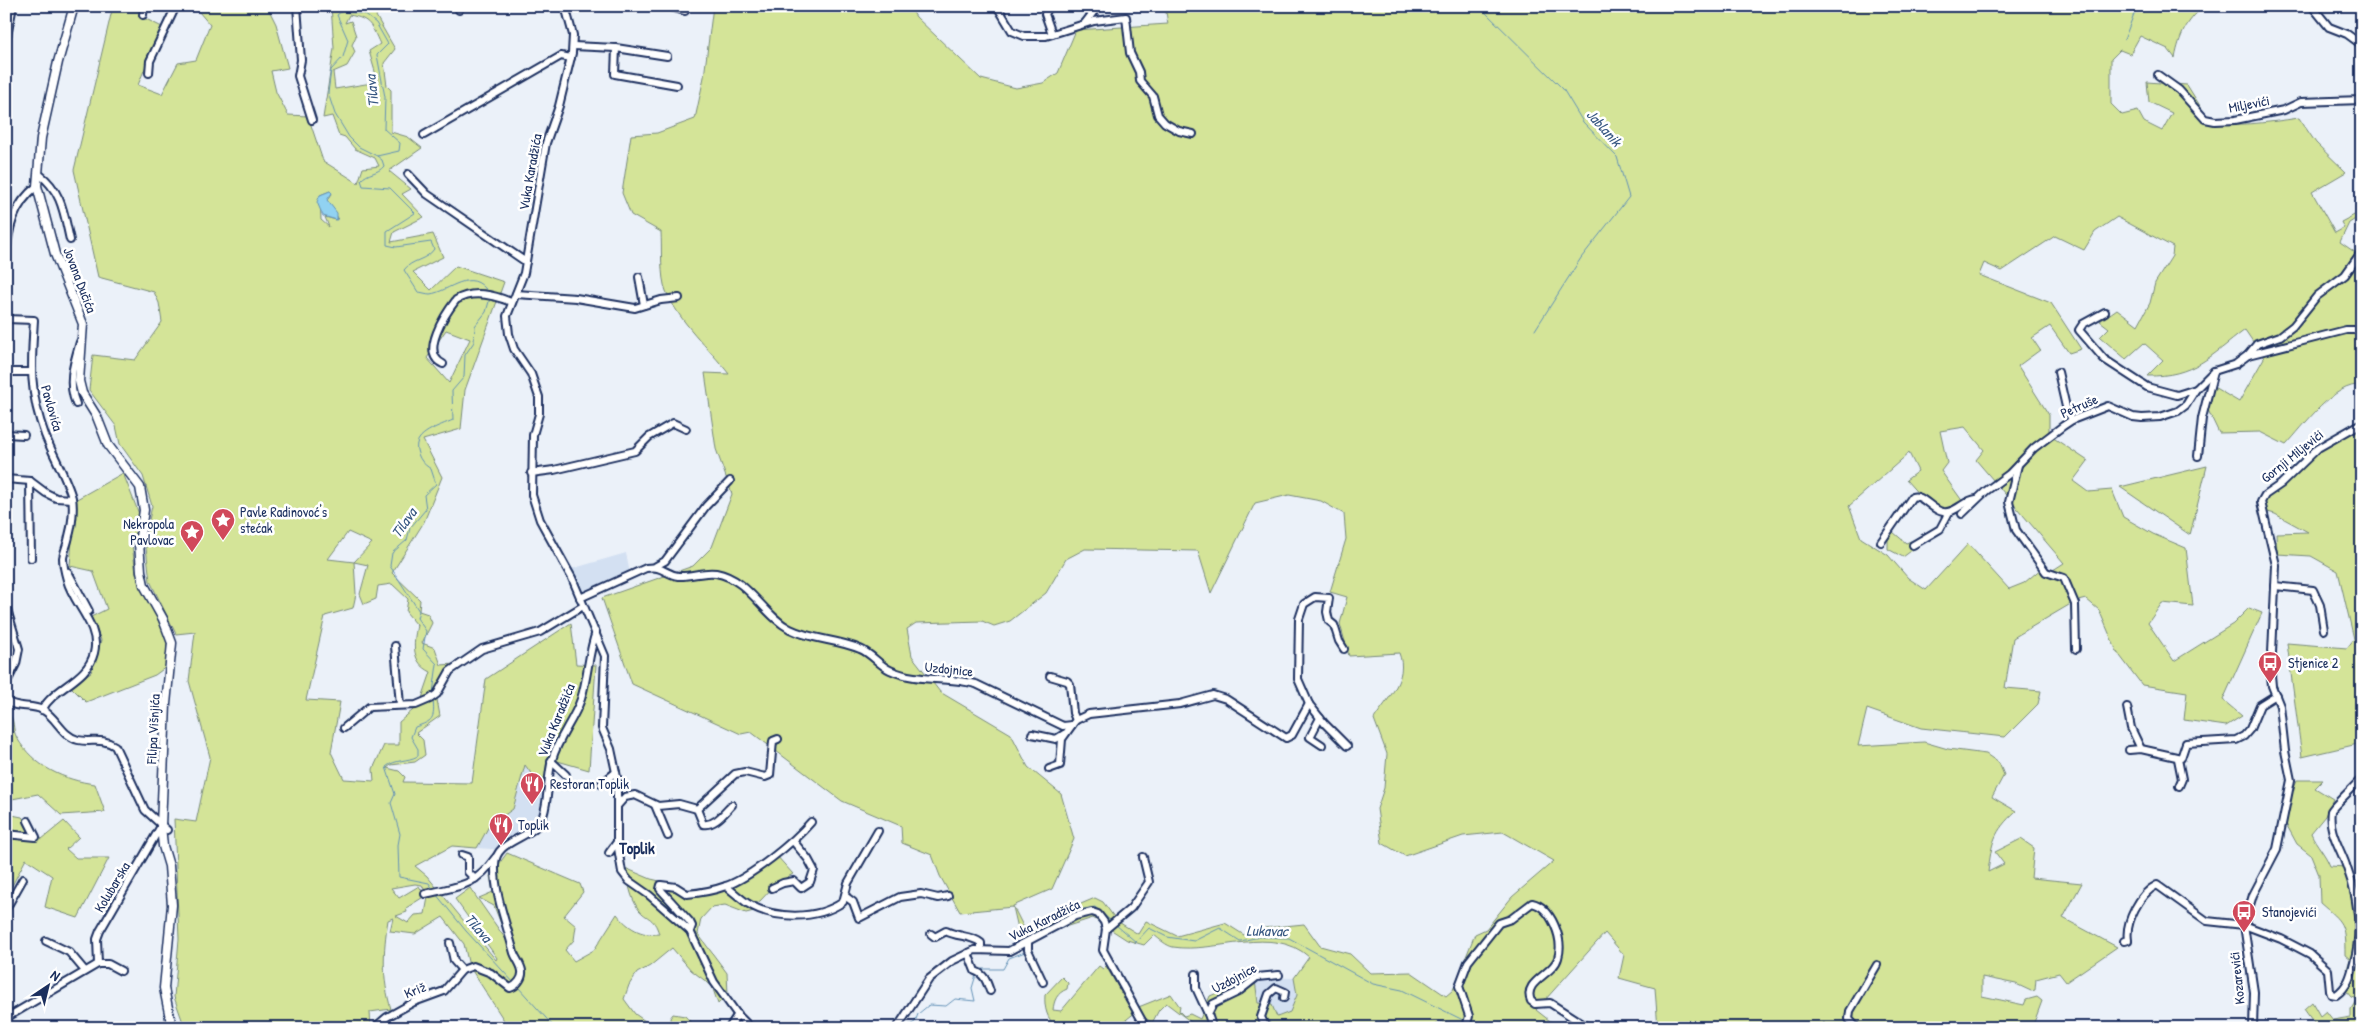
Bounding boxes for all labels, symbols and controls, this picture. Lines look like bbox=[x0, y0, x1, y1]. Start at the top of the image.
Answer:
water label: Tilava bbox=[359, 72, 384, 108]
street label: Miljevići bbox=[2227, 90, 2271, 118]
water label: Jablanik bbox=[1582, 104, 1628, 152]
street label: Vuka Karadžića bbox=[513, 132, 546, 212]
street label: Jovana Dučića bbox=[59, 244, 102, 316]
street label: Pavlovića bbox=[37, 383, 68, 433]
street label: Petruše bbox=[2057, 389, 2101, 422]
street label: Gornji Miljevići bbox=[2257, 425, 2327, 487]
place label: Pavle Radinovoć's stećak bbox=[240, 502, 327, 537]
water label: Tilava bbox=[386, 502, 423, 542]
place icon: Pavle Radinovoć's stećak bbox=[210, 507, 236, 541]
place label: Nekropola Pavlovac bbox=[123, 514, 175, 549]
place icon: Nekropola Pavlovac bbox=[179, 519, 205, 553]
bus stop icon: Stjenice 2 bbox=[2257, 650, 2283, 684]
place label: Stjenice 2 bbox=[2288, 653, 2339, 673]
street label: Uzdojnice bbox=[924, 657, 975, 682]
street label: Vuka Karadžića bbox=[532, 680, 579, 759]
street label: Filipa Višnjića bbox=[141, 693, 165, 765]
restaurant icon: Restoran Toplik bbox=[519, 771, 545, 805]
place label: Restoran Toplik bbox=[550, 774, 629, 794]
restaurant icon: Toplik bbox=[488, 812, 514, 846]
place label: Toplik bbox=[518, 815, 549, 835]
district label: Toplik bbox=[618, 837, 655, 860]
street label: Kolubarska bbox=[89, 858, 134, 915]
street label: Vuka Karadžića bbox=[1005, 894, 1083, 945]
bus stop icon: Stanojevići bbox=[2231, 899, 2257, 933]
place label: Stanojevići bbox=[2262, 902, 2317, 922]
water label: Tilava bbox=[460, 909, 498, 948]
water label: Lukavac bbox=[1246, 920, 1290, 941]
street label: Kozarevići bbox=[2224, 951, 2249, 1005]
street label: Uzdojnice bbox=[1208, 958, 1261, 998]
north arrow bbox=[22, 962, 72, 1012]
text: N bbox=[47, 965, 65, 985]
street label: Križ bbox=[401, 977, 429, 1002]

